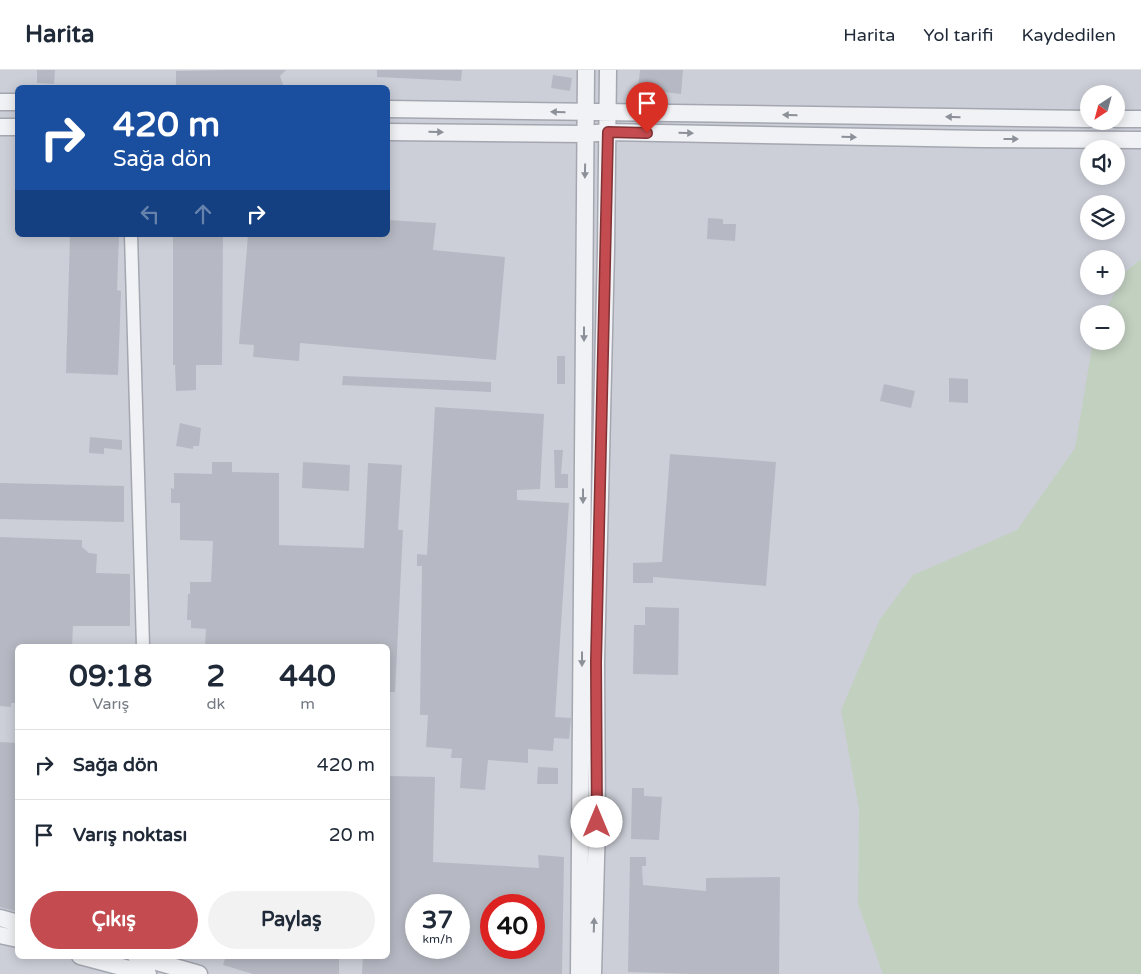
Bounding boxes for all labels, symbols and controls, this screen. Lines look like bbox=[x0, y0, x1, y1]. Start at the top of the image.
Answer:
text: Harita bbox=[25, 20, 94, 49]
text: Harita bbox=[843, 24, 895, 46]
text: Yol tarifi bbox=[923, 24, 993, 46]
text: Kaydedilen bbox=[1021, 24, 1116, 46]
pin bbox=[626, 82, 668, 133]
north arrow bbox=[1080, 85, 1125, 130]
map controls bbox=[1080, 85, 1125, 350]
icon: arrive bbox=[633, 89, 661, 117]
text: 420 m bbox=[113, 104, 220, 146]
icon: right bbox=[30, 105, 95, 170]
one-way arrow bbox=[549, 108, 565, 116]
one-way arrow bbox=[782, 111, 798, 119]
one-way arrow bbox=[944, 113, 960, 121]
one-way arrow bbox=[428, 128, 444, 136]
one-way arrow bbox=[678, 130, 694, 138]
one-way arrow bbox=[841, 133, 857, 141]
one-way arrow bbox=[1003, 135, 1019, 143]
button: sound bbox=[1080, 140, 1125, 185]
text: Sağa dön bbox=[113, 146, 212, 172]
one-way arrow bbox=[581, 163, 589, 179]
button: layers bbox=[1080, 195, 1125, 240]
icon: left bbox=[136, 200, 164, 228]
icon: ahead bbox=[189, 200, 217, 228]
icon: right bbox=[242, 200, 270, 228]
button: + bbox=[1080, 250, 1125, 295]
button: − bbox=[1080, 305, 1125, 350]
one-way arrow bbox=[580, 326, 588, 342]
one-way arrow bbox=[579, 488, 587, 504]
one-way arrow bbox=[578, 651, 586, 667]
text: 09:18 bbox=[69, 658, 152, 695]
text: 2 bbox=[206, 658, 225, 695]
text: 440 bbox=[279, 658, 336, 695]
text: Varış bbox=[92, 694, 129, 714]
text: dk bbox=[206, 694, 225, 714]
text: m bbox=[300, 694, 315, 714]
icon: right bbox=[30, 751, 58, 779]
text: Sağa dön bbox=[73, 754, 158, 776]
text: 420 m bbox=[317, 754, 375, 776]
position arrow bbox=[570, 795, 622, 847]
icon: arrive bbox=[30, 821, 58, 849]
text: Varış noktası bbox=[73, 824, 187, 846]
text: 20 m bbox=[329, 824, 375, 846]
button: Çıkış bbox=[30, 891, 198, 949]
button: Paylaş bbox=[208, 891, 375, 949]
speed limit sign: 40 bbox=[480, 894, 545, 959]
text: 37 bbox=[422, 905, 453, 935]
one-way arrow bbox=[590, 917, 598, 933]
text: km/h bbox=[422, 932, 453, 946]

